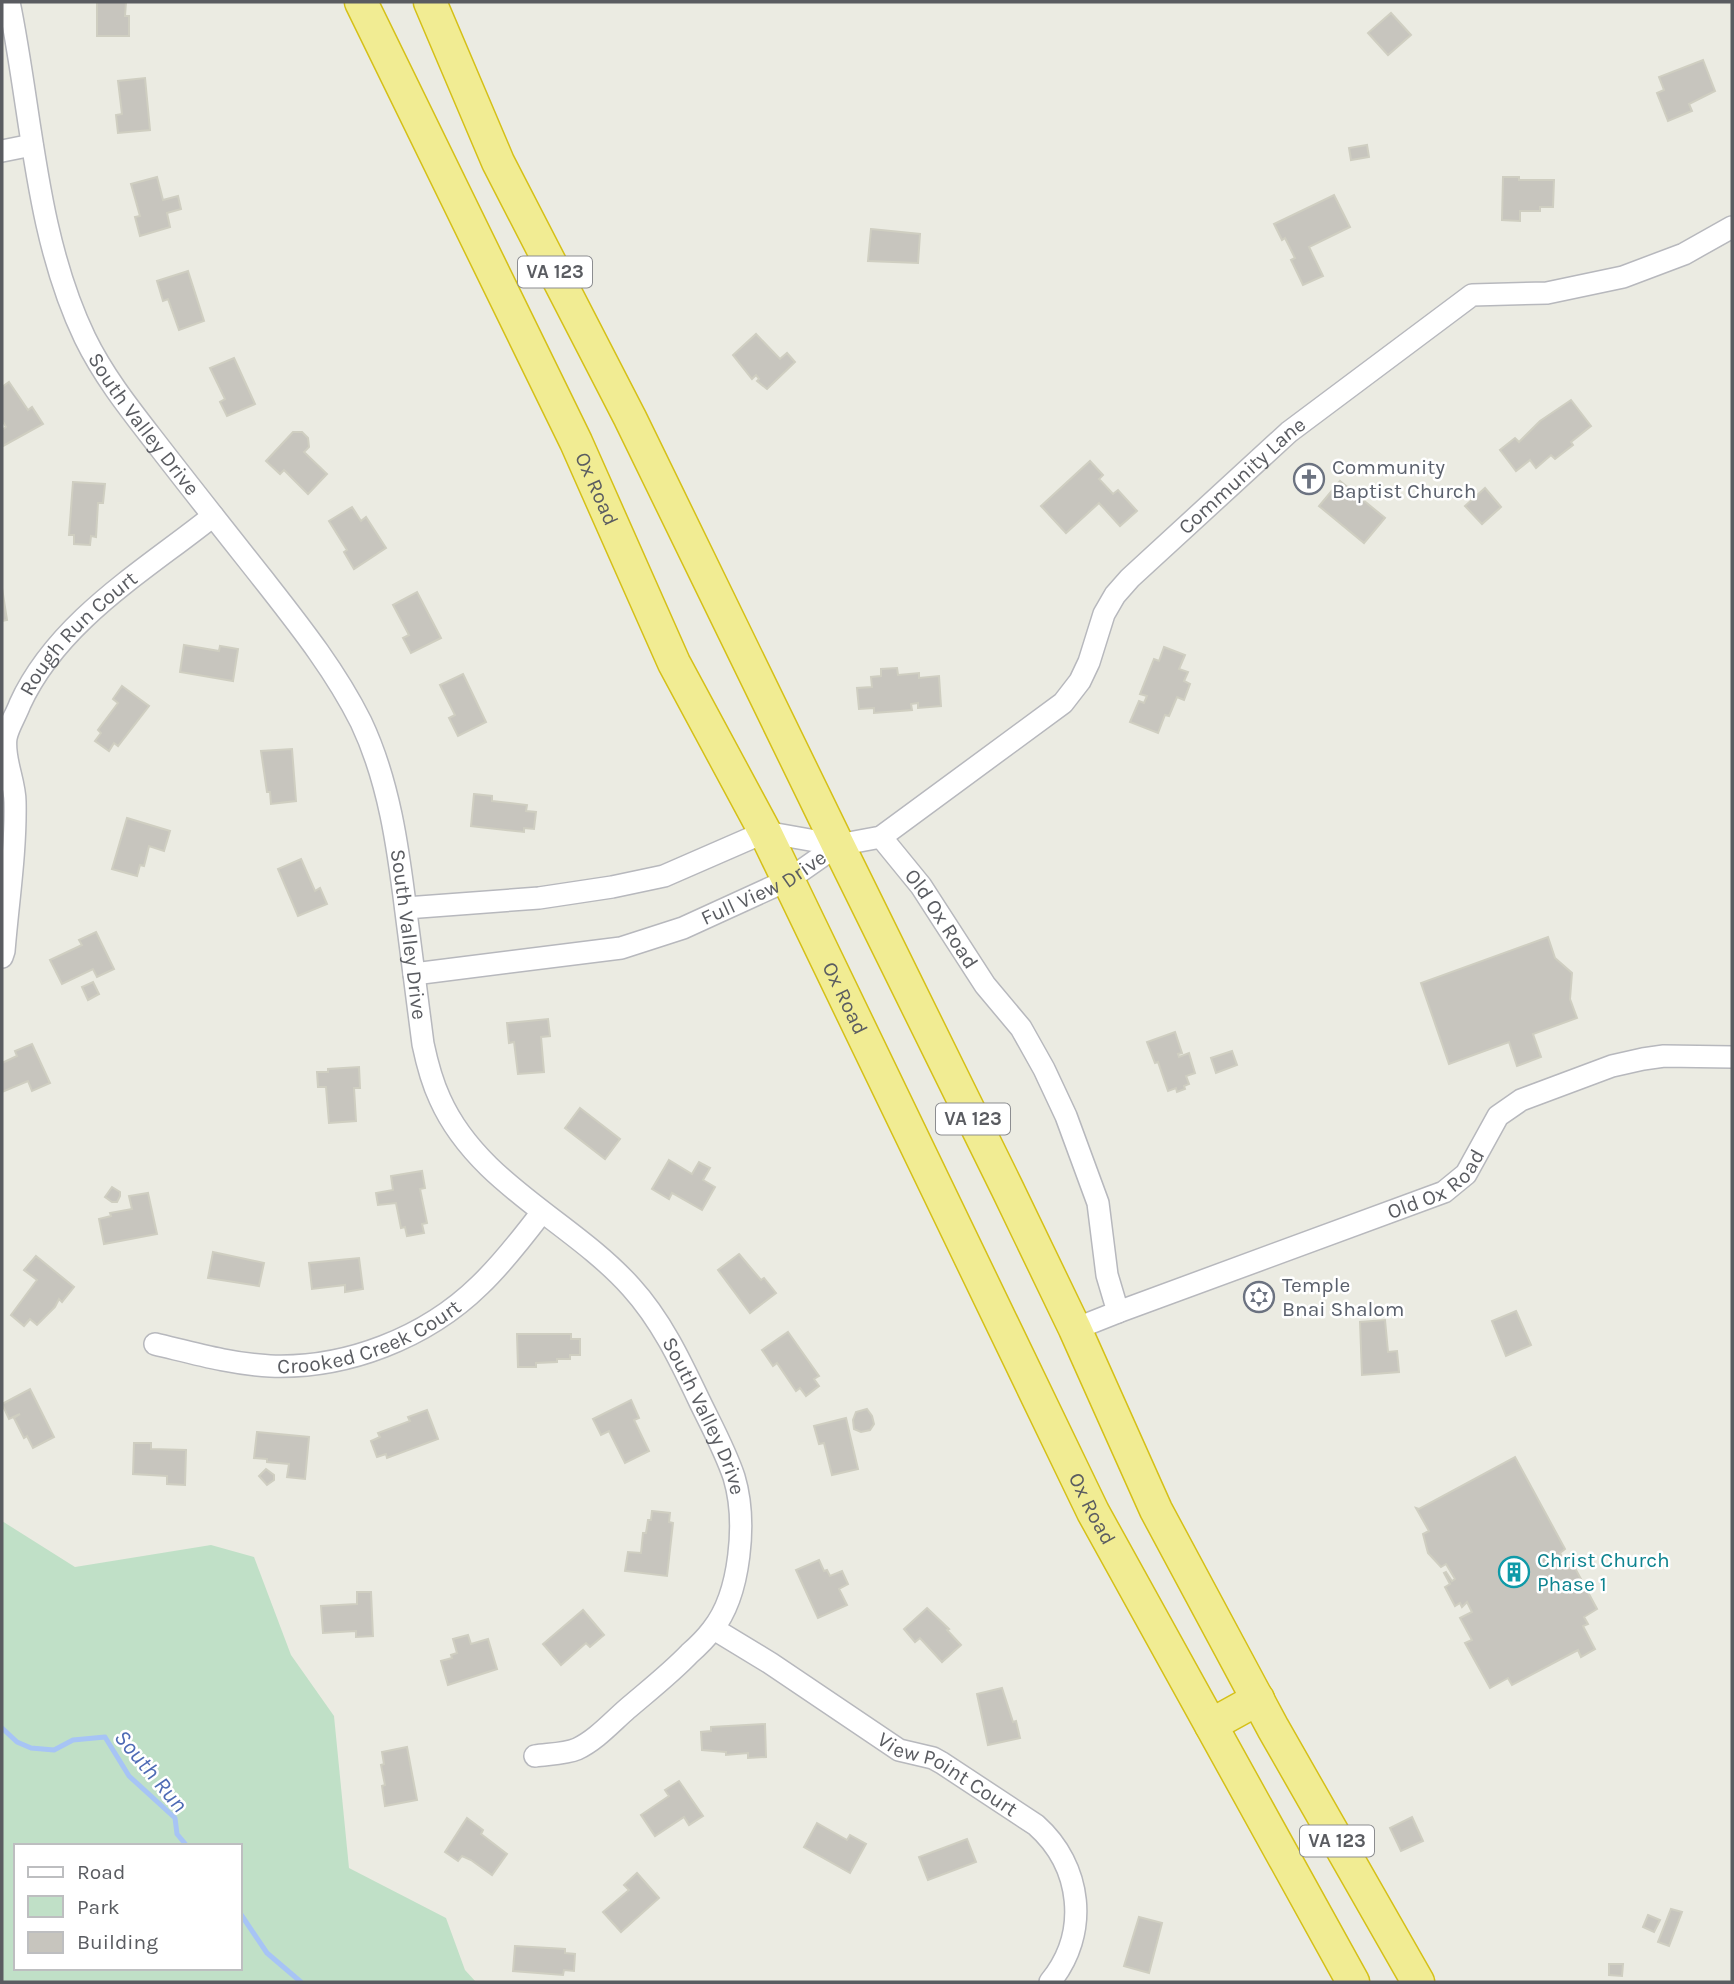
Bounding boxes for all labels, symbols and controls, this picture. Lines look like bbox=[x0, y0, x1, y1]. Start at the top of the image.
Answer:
road number: VA 123 bbox=[518, 256, 592, 288]
street label: South Valley Drive bbox=[83, 348, 204, 500]
street label: Community Lane bbox=[1174, 412, 1310, 539]
street label: Ox Road bbox=[570, 449, 624, 529]
place label: Community Baptist Church bbox=[1332, 455, 1476, 503]
church icon: Community Baptist Church bbox=[1292, 462, 1326, 496]
street label: Rough Run Court bbox=[14, 566, 142, 700]
street label: Full View Drive bbox=[697, 845, 831, 930]
street label: South Valley Drive bbox=[386, 847, 432, 1021]
street label: Old Ox Road bbox=[900, 864, 983, 973]
street label: Ox Road bbox=[818, 958, 873, 1038]
road number: VA 123 bbox=[936, 1104, 1010, 1134]
street label: Old Ox Road bbox=[1384, 1145, 1489, 1224]
place label: Temple Bnai Shalom bbox=[1282, 1273, 1404, 1321]
synagogue icon: Temple Bnai Shalom bbox=[1242, 1280, 1276, 1314]
street label: Crooked Creek Court bbox=[277, 1294, 466, 1378]
street label: South Valley Drive bbox=[657, 1333, 750, 1497]
street label: Ox Road bbox=[1064, 1469, 1121, 1549]
place label: Christ Church Phase 1 bbox=[1537, 1548, 1670, 1596]
building icon: Christ Church Phase 1 bbox=[1497, 1555, 1531, 1589]
water label: South Run bbox=[109, 1724, 193, 1818]
street label: View Point Court bbox=[873, 1727, 1022, 1822]
road number: VA 123 bbox=[1300, 1826, 1374, 1856]
legend bbox=[14, 1844, 242, 1970]
text: Road bbox=[77, 1860, 125, 1884]
text: Park bbox=[77, 1895, 120, 1919]
text: Building bbox=[77, 1930, 158, 1954]

